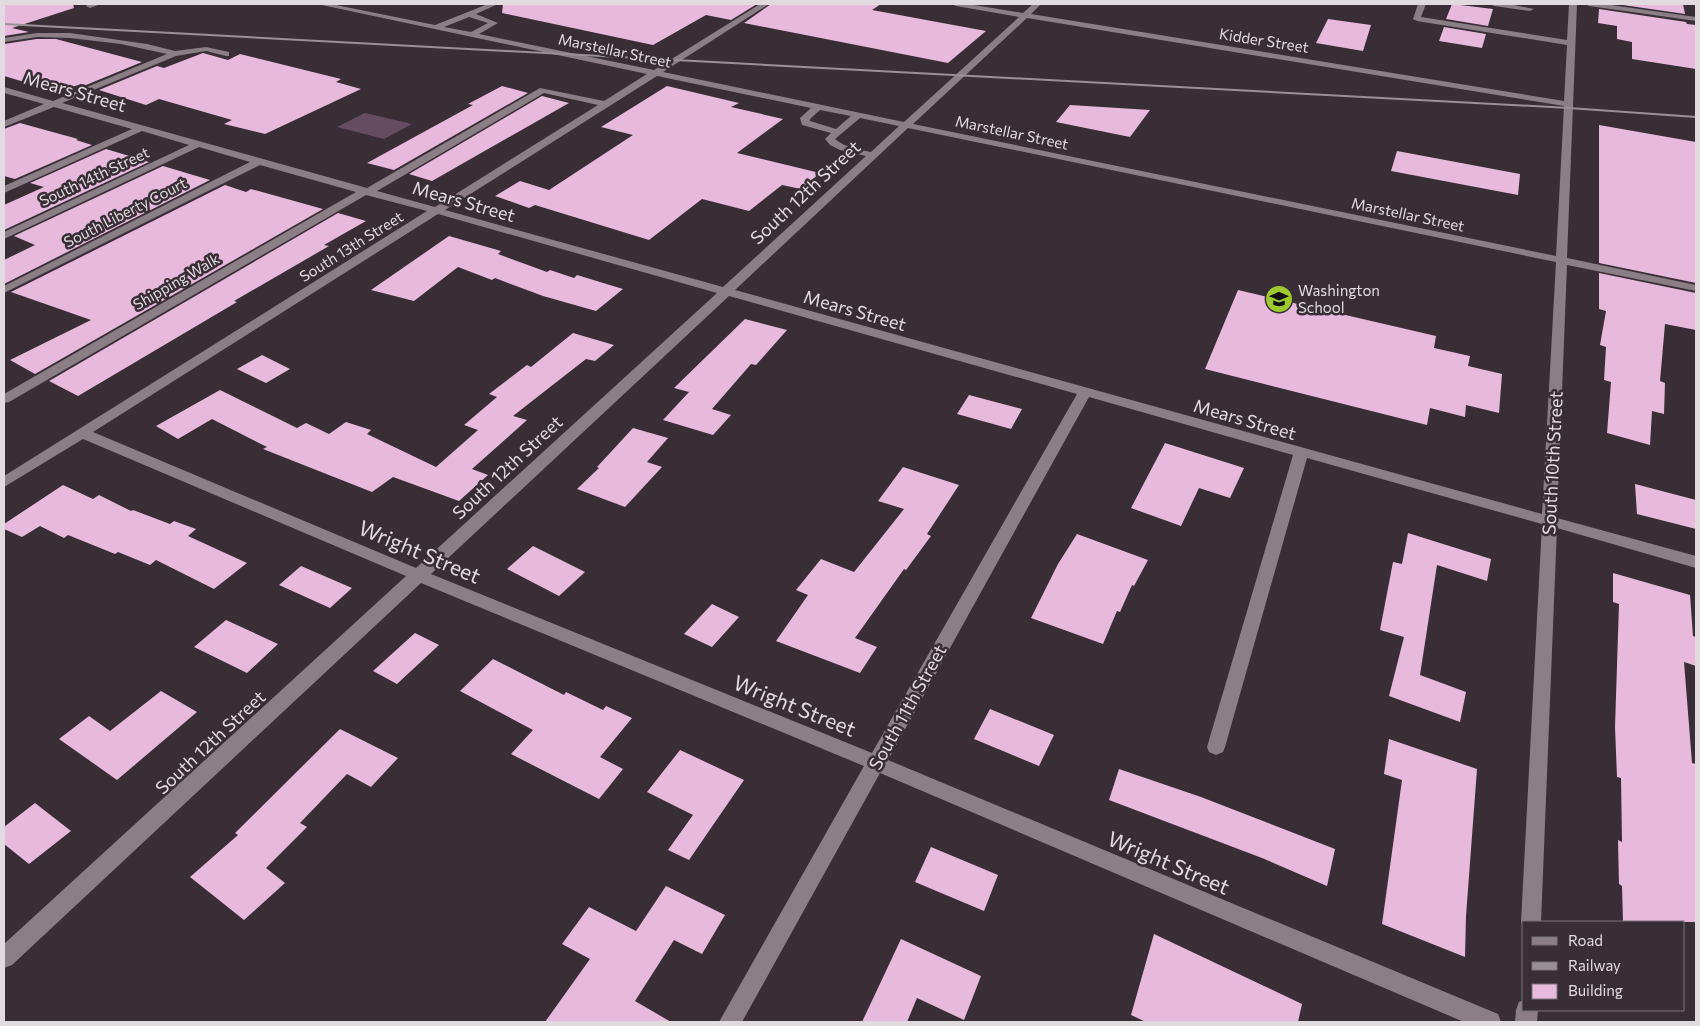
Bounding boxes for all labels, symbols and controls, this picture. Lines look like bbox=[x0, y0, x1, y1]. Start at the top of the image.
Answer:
street label: Kidder Street bbox=[1218, 24, 1310, 56]
street label: Marstellar Street bbox=[557, 29, 673, 71]
street label: Mears Street bbox=[21, 66, 129, 116]
street label: Marstellar Street bbox=[954, 111, 1070, 153]
street label: South 12th Street bbox=[745, 135, 865, 249]
street label: South 14th Street bbox=[36, 143, 152, 209]
street label: South Liberty Court bbox=[61, 173, 189, 251]
street label: Mears Street bbox=[410, 176, 518, 226]
street label: Marstellar Street bbox=[1350, 193, 1466, 235]
street label: South 13th Street bbox=[296, 207, 406, 285]
street label: Shipping Walk bbox=[130, 249, 222, 313]
place label: Washington School bbox=[1298, 281, 1380, 316]
school or university icon: Washington School bbox=[1264, 284, 1294, 314]
street label: Mears Street bbox=[801, 285, 909, 335]
street label: South 10th Street bbox=[1537, 391, 1567, 535]
street label: Mears Street bbox=[1191, 394, 1299, 444]
street label: South 12th Street bbox=[447, 410, 567, 524]
street label: Wright Street bbox=[355, 514, 485, 588]
street label: South 11th Street bbox=[863, 640, 951, 774]
street label: Wright Street bbox=[730, 669, 860, 741]
street label: South 12th Street bbox=[150, 685, 270, 799]
street label: Wright Street bbox=[1104, 825, 1234, 899]
legend bbox=[1522, 921, 1685, 1011]
text: Road bbox=[1568, 931, 1603, 949]
text: Railway bbox=[1568, 956, 1621, 974]
text: Building bbox=[1568, 981, 1623, 999]

